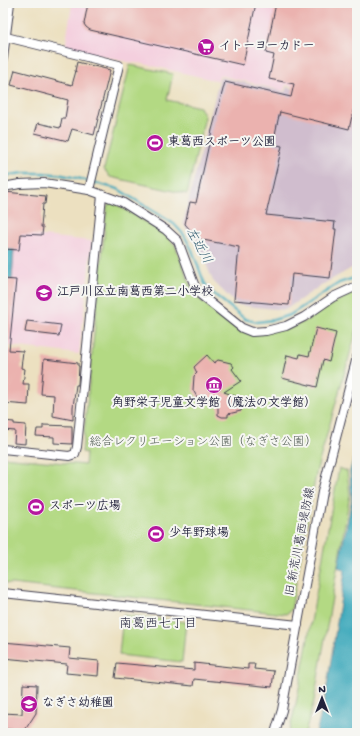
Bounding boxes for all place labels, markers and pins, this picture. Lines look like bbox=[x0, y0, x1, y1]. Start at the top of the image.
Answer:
supermarket icon: イトーヨーカドー bbox=[196, 37, 216, 57]
place label: イトーヨーカドー bbox=[219, 40, 315, 54]
sports icon: 東葛西スポーツ公園 bbox=[145, 133, 165, 153]
place label: 東葛西スポーツ公園 bbox=[168, 135, 276, 150]
school or university icon: 江戸川区立南葛西第二小学校 bbox=[34, 283, 54, 303]
place label: 江戸川区立南葛西第二小学校 bbox=[57, 285, 213, 300]
museum icon: 角野栄子児童文学館（魔法の文学館） bbox=[204, 375, 224, 395]
place label: 角野栄子児童文学館（魔法の文学館） bbox=[112, 395, 316, 411]
sports icon: スポーツ広場 bbox=[26, 497, 46, 517]
place label: スポーツ広場 bbox=[49, 499, 121, 514]
sports icon: 少年野球場 bbox=[146, 524, 166, 544]
place label: 少年野球場 bbox=[169, 526, 229, 541]
school or university icon: なぎさ幼稚園 bbox=[19, 694, 39, 714]
place label: なぎさ幼稚園 bbox=[42, 696, 114, 711]

